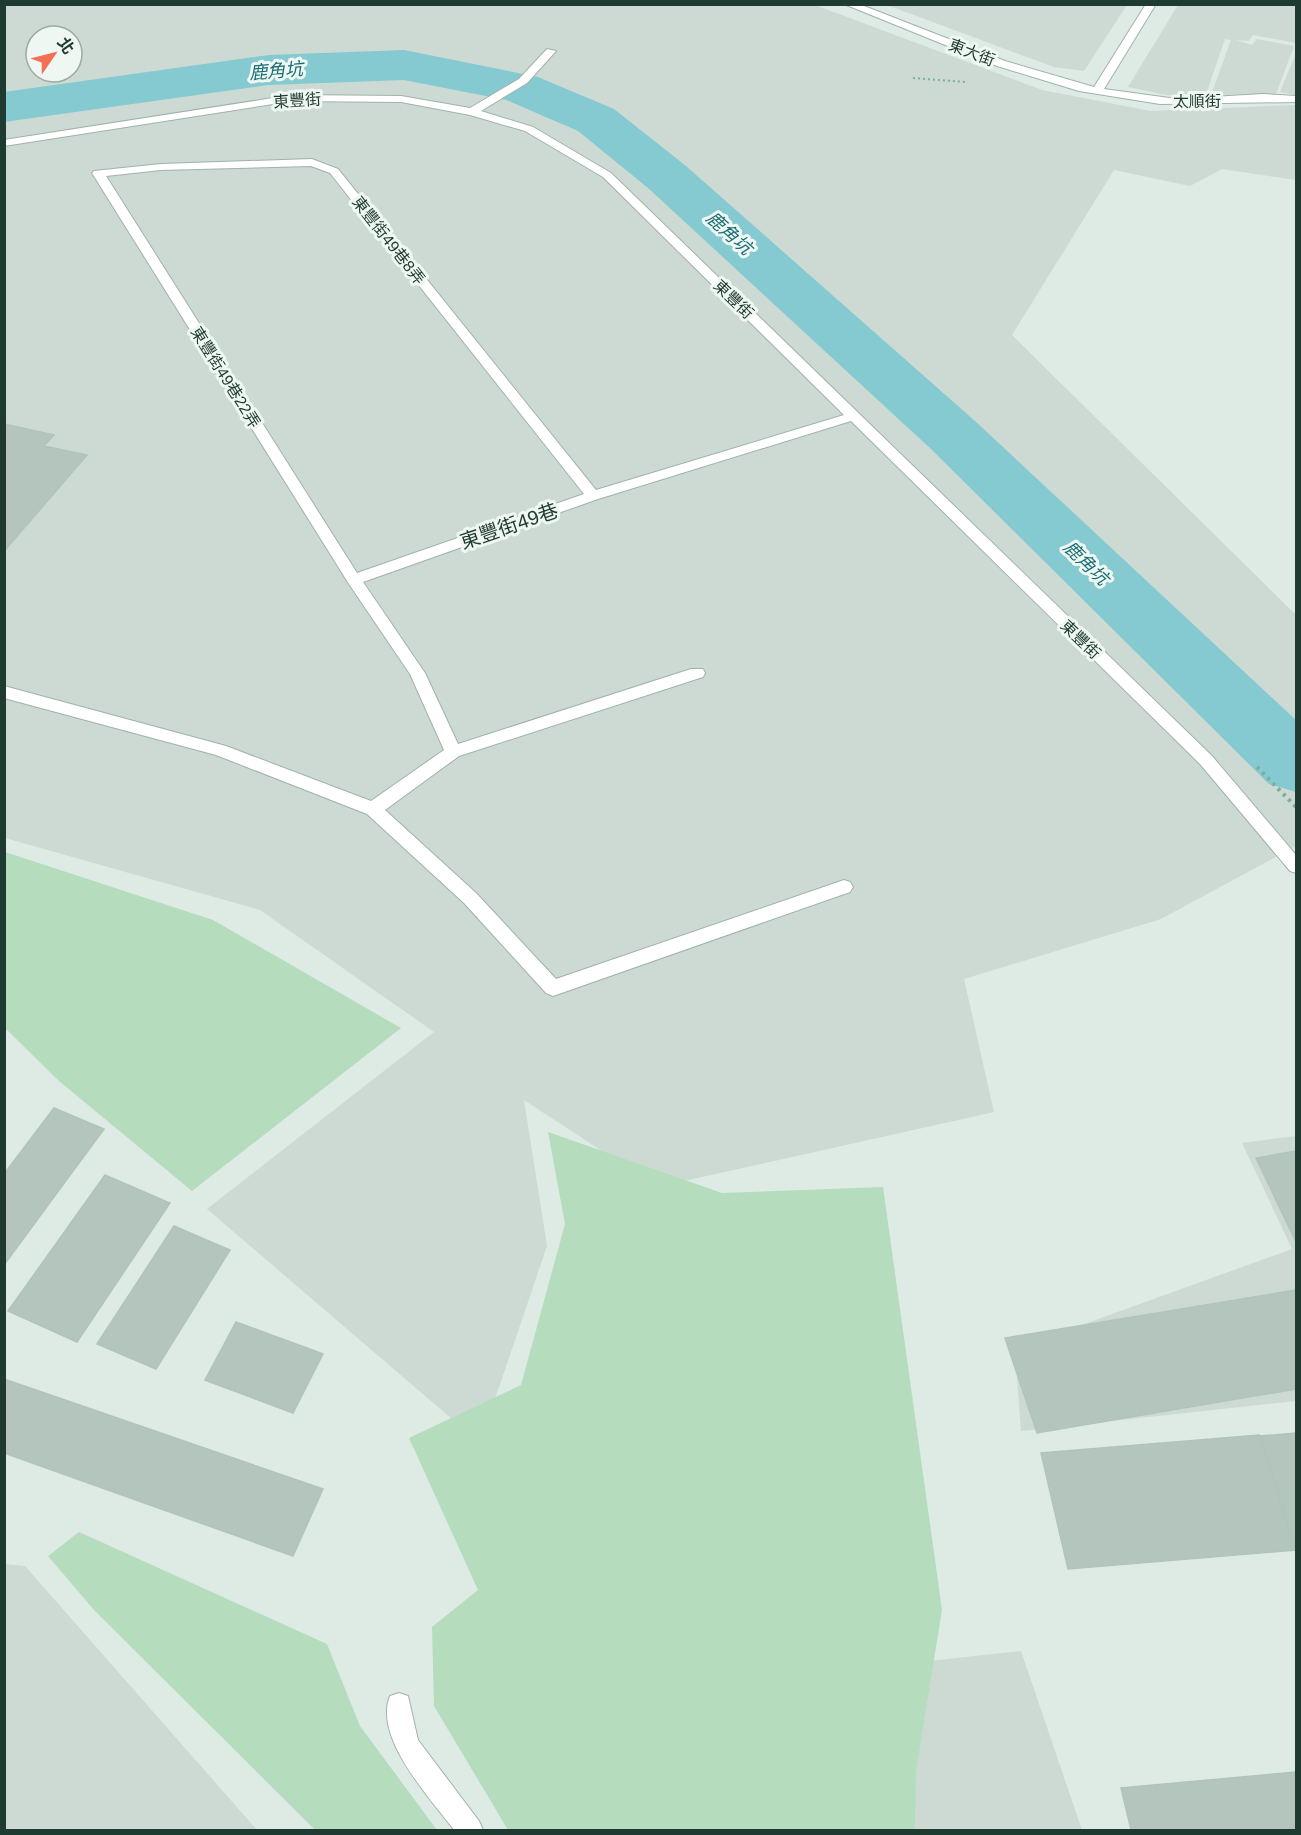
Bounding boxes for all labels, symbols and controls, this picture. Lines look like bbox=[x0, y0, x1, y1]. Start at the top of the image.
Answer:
north arrow bbox=[24, 24, 84, 84]
text: 北 bbox=[54, 34, 77, 57]
street label: 東大街 bbox=[946, 36, 997, 69]
water label: 鹿角坑 bbox=[248, 58, 307, 83]
street label: 東豐街 bbox=[272, 90, 322, 111]
street label: 太順街 bbox=[1173, 93, 1221, 110]
street label: 東豐街49巷8弄 bbox=[349, 193, 428, 288]
water label: 鹿角坑 bbox=[702, 208, 758, 261]
street label: 東豐街 bbox=[710, 277, 757, 322]
street label: 東豐街49巷22弄 bbox=[188, 324, 263, 431]
street label: 東豐街49巷 bbox=[457, 499, 561, 553]
water label: 鹿角坑 bbox=[1060, 537, 1115, 591]
street label: 東豐街 bbox=[1057, 617, 1104, 662]

